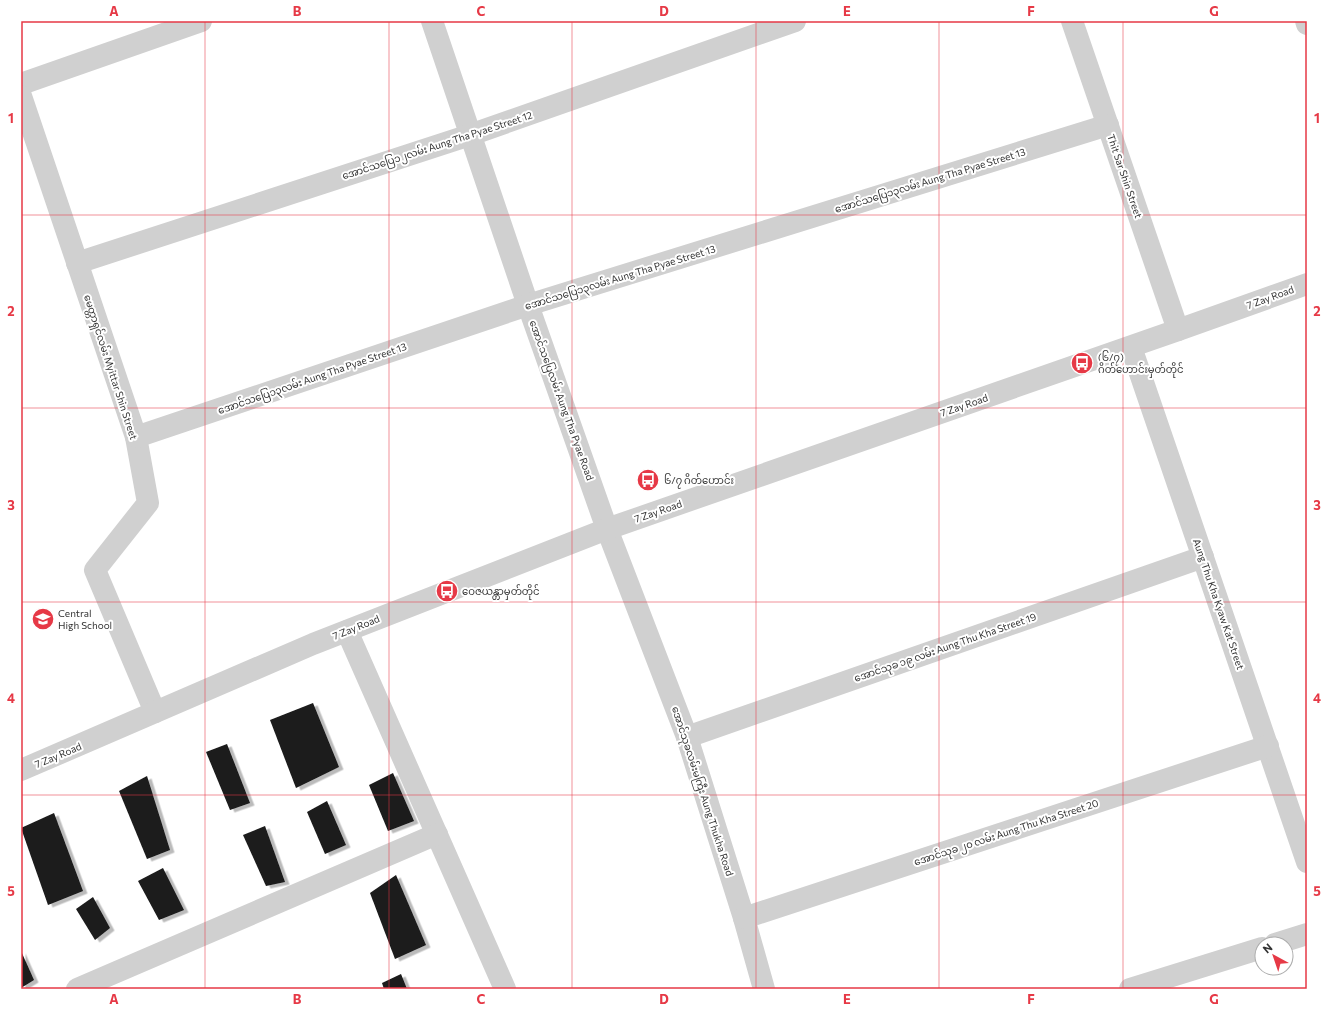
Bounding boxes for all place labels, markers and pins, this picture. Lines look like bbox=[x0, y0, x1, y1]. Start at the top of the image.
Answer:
bus stop icon: (၆/၇) ဂိတ်ဟောင်းမှတ်တိုင် bbox=[1069, 350, 1095, 376]
place label: (၆/၇) ဂိတ်ဟောင်းမှတ်တိုင် bbox=[1098, 350, 1184, 378]
bus stop icon: ၆/၇ ဂိတ်ဟောင်း bbox=[635, 467, 661, 493]
place label: ၆/၇ ဂိတ်ဟောင်း bbox=[664, 473, 734, 489]
bus stop icon: ဝေဇယန္တာမှတ်တိုင် bbox=[434, 578, 460, 604]
place label: ဝေဇယန္တာမှတ်တိုင် bbox=[462, 584, 540, 600]
school or university icon: Central High School bbox=[30, 606, 56, 632]
place label: Central High School bbox=[58, 607, 112, 631]

